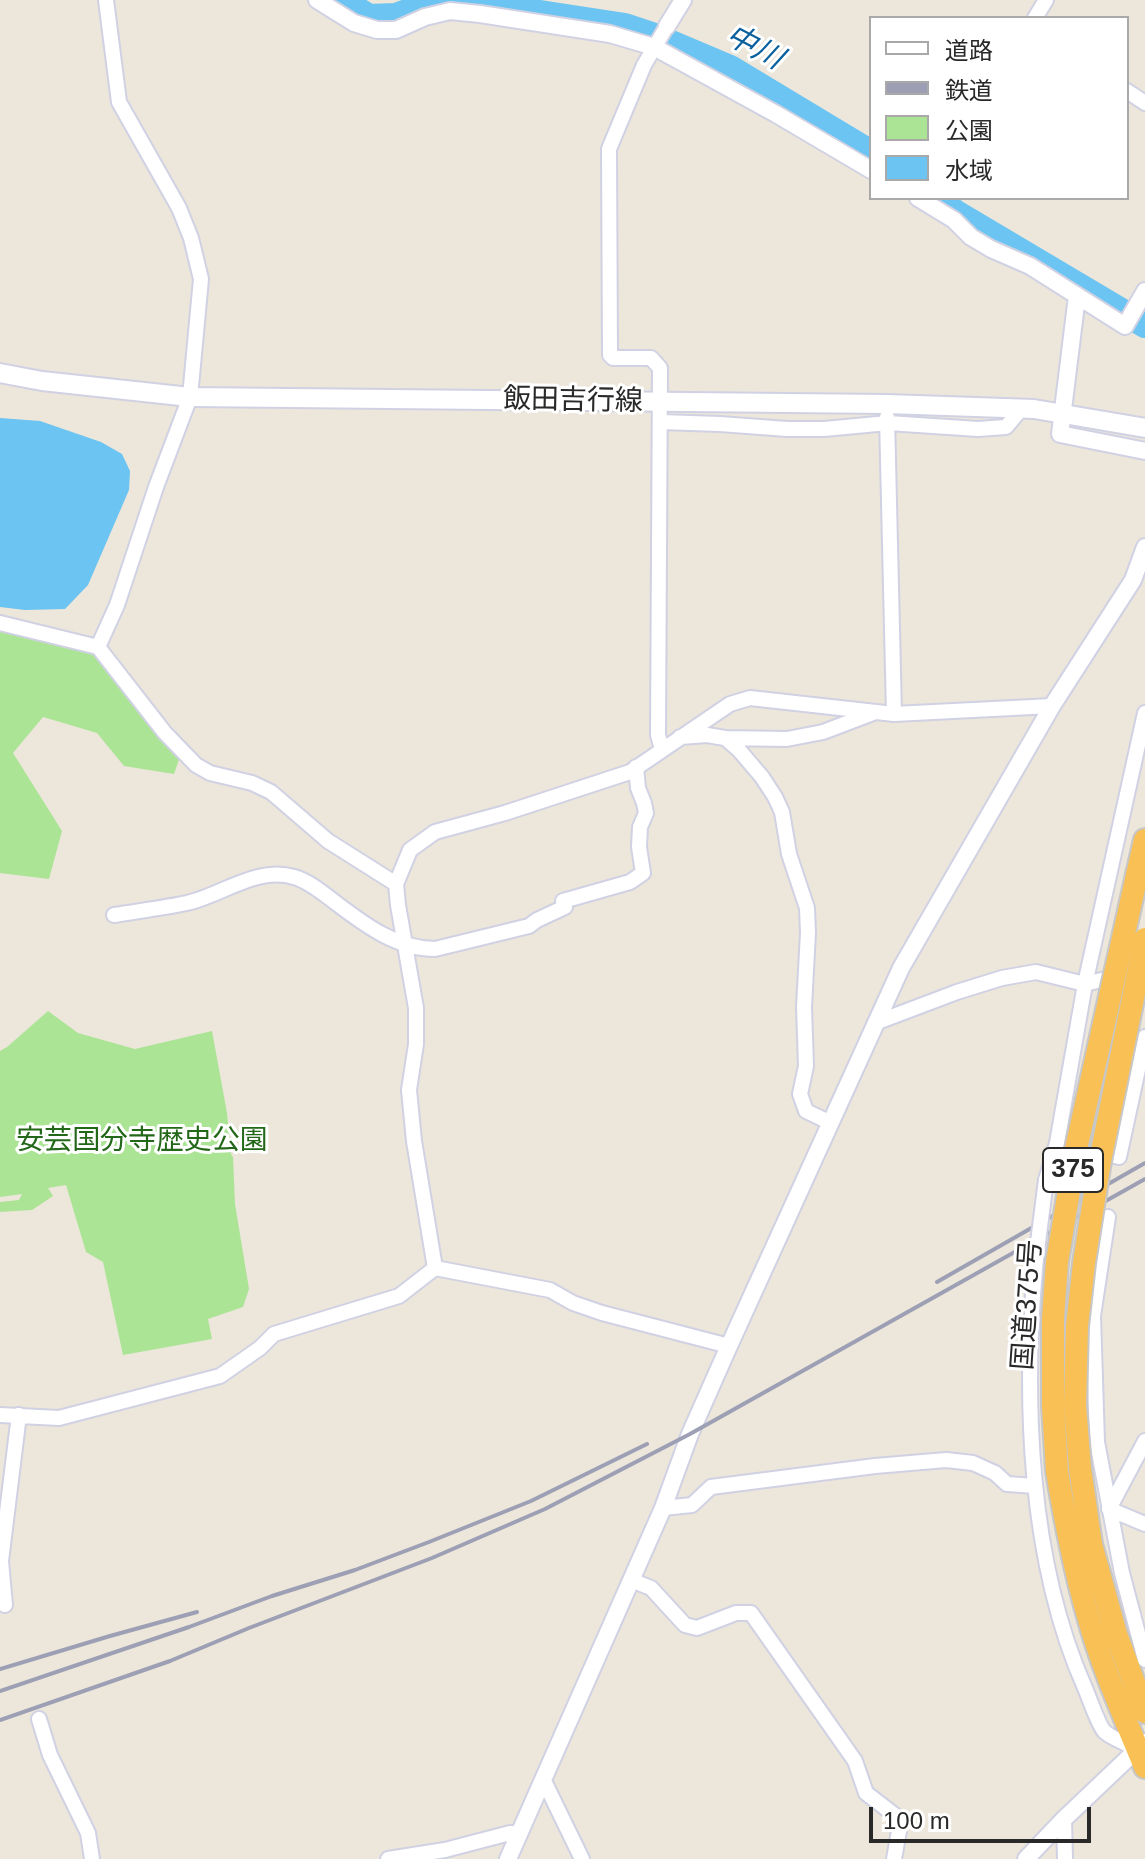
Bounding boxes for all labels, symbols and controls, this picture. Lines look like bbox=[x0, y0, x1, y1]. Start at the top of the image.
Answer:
legend bbox=[869, 16, 1129, 200]
water label: 中川 bbox=[719, 18, 789, 78]
text: 道路 bbox=[945, 37, 993, 64]
text: 鉄道 bbox=[945, 77, 993, 104]
text: 公園 bbox=[945, 117, 993, 144]
text: 水域 bbox=[945, 157, 993, 184]
street label: 飯田吉行線 bbox=[503, 383, 643, 419]
park label: 安芸国分寺歴史公園 bbox=[16, 1124, 268, 1158]
road number: 375 bbox=[1043, 1148, 1103, 1192]
street label: 国道375号 bbox=[1007, 1239, 1049, 1371]
scale bar bbox=[873, 1791, 1095, 1841]
text: 100 m bbox=[883, 1807, 950, 1834]

